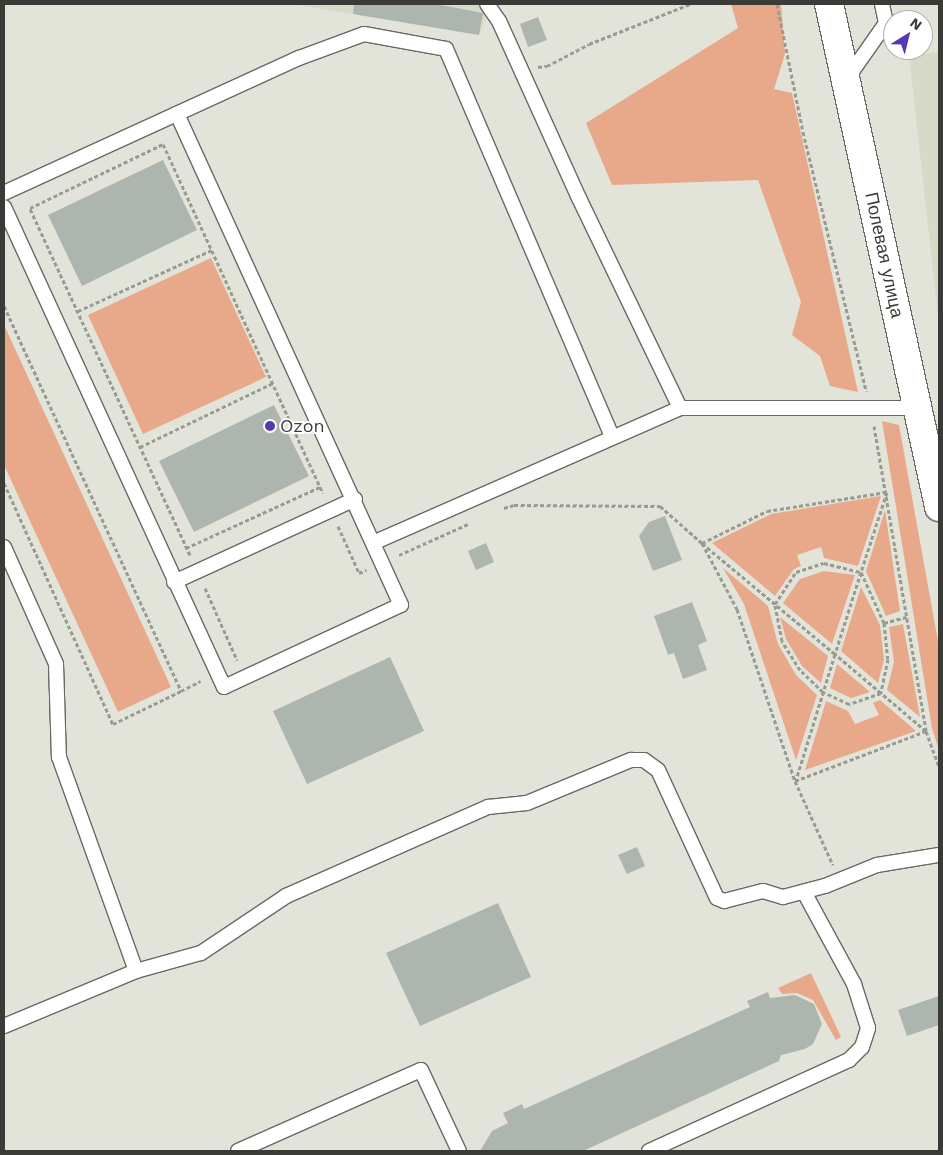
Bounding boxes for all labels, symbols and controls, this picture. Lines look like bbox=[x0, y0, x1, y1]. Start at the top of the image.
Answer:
north arrow bbox=[883, 10, 933, 60]
text: N bbox=[907, 14, 925, 33]
street label: Полевая улица bbox=[860, 190, 908, 320]
place label: Ozon bbox=[280, 415, 325, 437]
marker: Ozon bbox=[264, 420, 276, 432]

